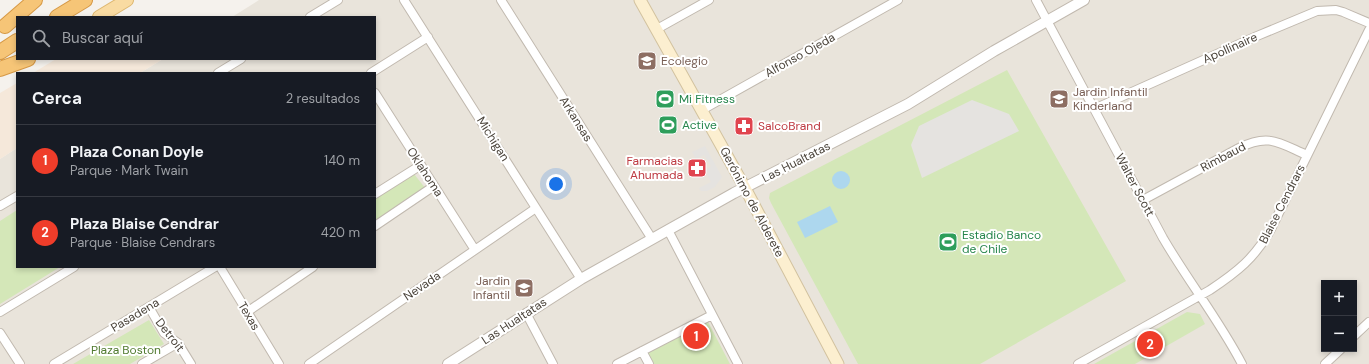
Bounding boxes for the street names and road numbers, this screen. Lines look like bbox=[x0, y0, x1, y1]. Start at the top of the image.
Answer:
street label: Alfonso Ojeda bbox=[762, 29, 838, 81]
street label: Apollinaire bbox=[1200, 29, 1260, 67]
street label: Arkansas bbox=[556, 93, 596, 145]
street label: Michigan bbox=[473, 114, 513, 164]
street label: Las Hualtatas bbox=[759, 138, 833, 186]
street label: Rimbaud bbox=[1198, 138, 1248, 176]
street label: Oklahoma bbox=[403, 144, 447, 200]
street label: Gerónimo de Alderete bbox=[716, 144, 788, 260]
street label: Walter Scott bbox=[1112, 151, 1158, 220]
street label: Blaise Cendrars bbox=[1255, 162, 1309, 246]
street label: Nevada bbox=[400, 268, 444, 304]
street label: Pasadena bbox=[108, 294, 162, 336]
street label: Las Hualtatas bbox=[478, 294, 550, 348]
street label: Texas bbox=[234, 299, 264, 333]
street label: Detroit bbox=[152, 315, 188, 355]

